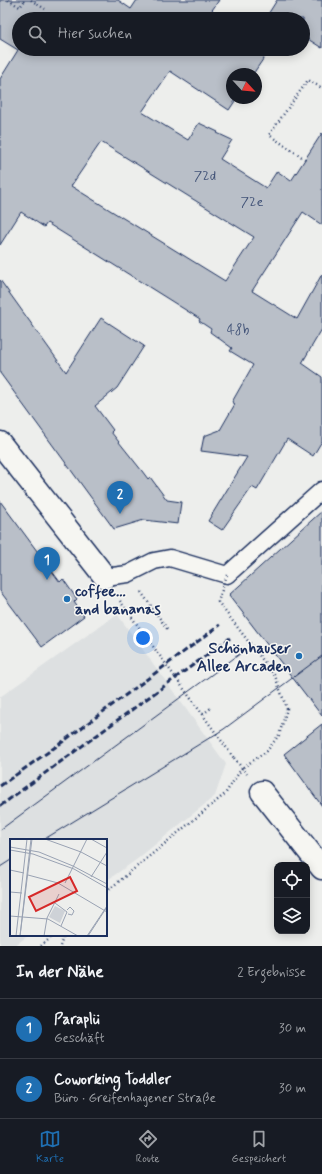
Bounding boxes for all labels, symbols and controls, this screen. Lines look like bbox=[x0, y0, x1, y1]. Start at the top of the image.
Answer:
search box bbox=[12, 12, 310, 56]
icon: search bbox=[26, 23, 48, 45]
text: Hier suchen bbox=[58, 24, 132, 44]
north arrow bbox=[226, 68, 262, 104]
house number: 72d bbox=[194, 167, 216, 185]
house number: 72e bbox=[241, 193, 263, 211]
house number: 48b bbox=[227, 321, 249, 339]
pin: 2 bbox=[107, 481, 133, 514]
pin: 1 bbox=[34, 547, 60, 580]
place label: coffee... and bananas bbox=[75, 581, 161, 620]
marker: coffee... and bananas bbox=[62, 594, 72, 604]
your location bbox=[133, 628, 153, 648]
place label: Schönhauser Allee Arcaden bbox=[197, 638, 291, 677]
marker: Schönhauser Allee Arcaden bbox=[294, 651, 304, 661]
inset map bbox=[10, 839, 107, 936]
map controls bbox=[274, 862, 310, 934]
button: locate bbox=[274, 862, 310, 898]
button: layers bbox=[274, 898, 310, 934]
text: In der Nähe bbox=[16, 961, 104, 983]
text: 2 Ergebnisse bbox=[237, 964, 306, 981]
text: Paraplü bbox=[54, 1010, 99, 1030]
text: 1 bbox=[26, 1020, 32, 1037]
text: 30 m bbox=[279, 1020, 306, 1037]
text: Geschäft bbox=[54, 1030, 105, 1047]
text: Coworking Toddler bbox=[54, 1070, 171, 1090]
text: 2 bbox=[26, 1080, 32, 1097]
text: 30 m bbox=[279, 1080, 306, 1097]
text: Büro · Greifenhagener Straße bbox=[54, 1090, 216, 1107]
tab: Karte bbox=[36, 1128, 64, 1166]
tab: Route bbox=[136, 1128, 160, 1166]
tab: Gespeichert bbox=[232, 1128, 286, 1166]

